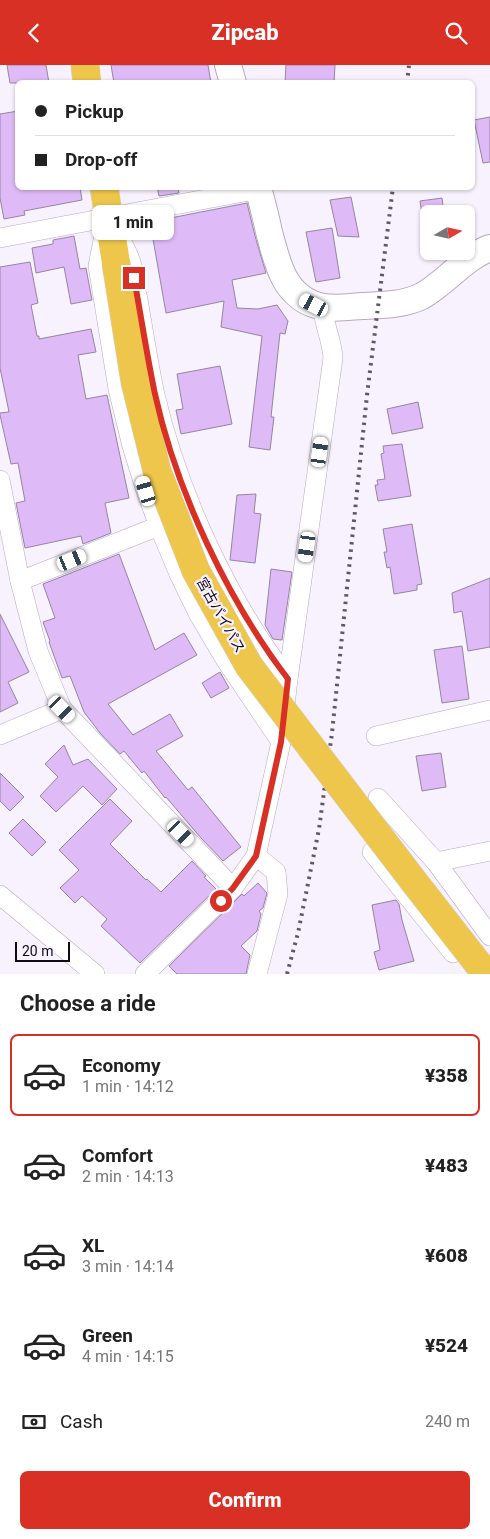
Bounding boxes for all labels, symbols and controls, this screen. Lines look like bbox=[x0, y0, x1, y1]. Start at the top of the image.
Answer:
icon: back bbox=[20, 19, 48, 47]
icon: search bbox=[442, 19, 470, 47]
text: Zipcab bbox=[211, 20, 279, 45]
text: Pickup bbox=[65, 100, 124, 123]
text: Drop-off bbox=[65, 148, 137, 171]
callout: 1 min bbox=[93, 205, 175, 241]
north arrow bbox=[420, 205, 475, 260]
map controls bbox=[420, 205, 475, 260]
text: 1 min bbox=[113, 213, 153, 232]
route end bbox=[123, 267, 145, 289]
car bbox=[297, 292, 330, 318]
car bbox=[310, 436, 329, 468]
car bbox=[134, 474, 157, 508]
car bbox=[297, 531, 316, 563]
car bbox=[55, 547, 88, 573]
street label: 宮古バイパス bbox=[194, 575, 248, 655]
car bbox=[46, 693, 77, 725]
car bbox=[165, 817, 196, 849]
route start bbox=[210, 890, 232, 912]
scale bar bbox=[15, 939, 70, 962]
text: 20 m bbox=[22, 943, 54, 959]
text: Choose a ride bbox=[20, 991, 156, 1016]
icon: car bbox=[22, 1053, 67, 1098]
text: Economy bbox=[82, 1054, 161, 1077]
text: ¥358 bbox=[425, 1064, 468, 1087]
text: 1 min · 14:12 bbox=[82, 1077, 174, 1096]
icon: car bbox=[22, 1143, 67, 1188]
text: Comfort bbox=[82, 1144, 153, 1167]
text: ¥483 bbox=[425, 1154, 468, 1177]
text: 2 min · 14:13 bbox=[82, 1167, 174, 1186]
icon: car bbox=[22, 1233, 67, 1278]
text: XL bbox=[82, 1234, 104, 1257]
text: ¥608 bbox=[425, 1244, 468, 1267]
text: 3 min · 14:14 bbox=[82, 1257, 174, 1276]
icon: car bbox=[22, 1323, 67, 1368]
text: Green bbox=[82, 1324, 133, 1347]
text: ¥524 bbox=[425, 1334, 468, 1357]
text: 4 min · 14:15 bbox=[82, 1347, 174, 1366]
icon: cash bbox=[20, 1408, 48, 1436]
text: Cash bbox=[60, 1410, 103, 1433]
text: 240 m bbox=[425, 1412, 470, 1431]
button: Confirm bbox=[20, 1471, 470, 1529]

